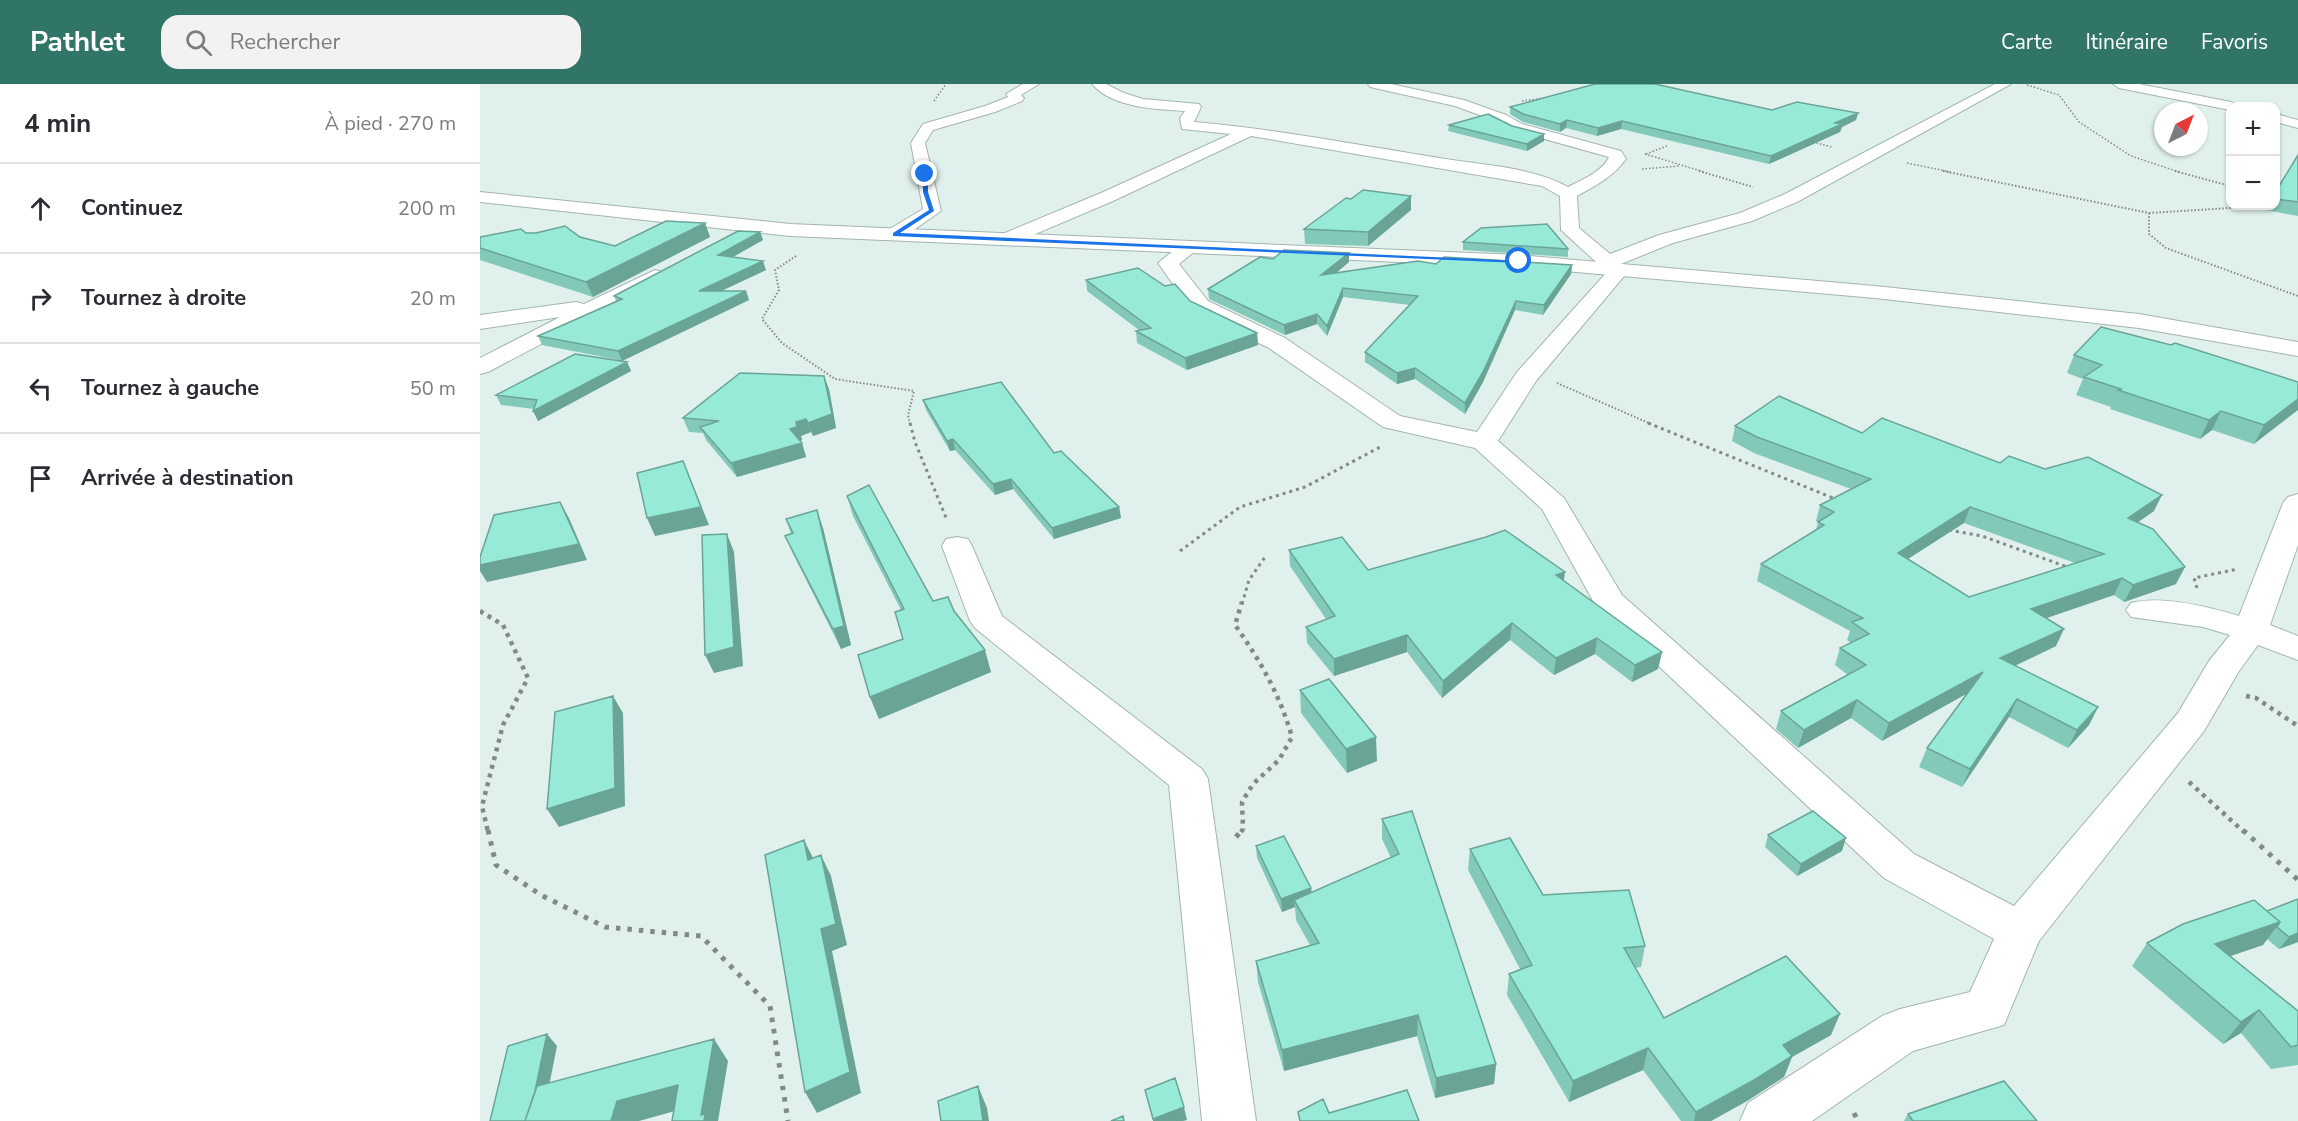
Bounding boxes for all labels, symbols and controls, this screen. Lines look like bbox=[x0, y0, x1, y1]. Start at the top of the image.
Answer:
search box bbox=[161, 15, 581, 69]
text: Pathlet bbox=[30, 23, 125, 61]
icon: search bbox=[182, 26, 215, 59]
text: Rechercher bbox=[230, 27, 340, 57]
text: Carte bbox=[2001, 28, 2052, 56]
text: Itinéraire bbox=[2085, 28, 2168, 56]
text: Favoris bbox=[2201, 28, 2268, 56]
north arrow bbox=[2154, 102, 2208, 156]
map controls bbox=[2226, 102, 2280, 210]
button: + bbox=[2226, 102, 2280, 156]
text: 4 min bbox=[24, 106, 91, 141]
text: À pied · 270 m bbox=[325, 110, 456, 137]
button: − bbox=[2226, 156, 2280, 210]
route end bbox=[911, 160, 937, 186]
icon: ahead bbox=[24, 192, 57, 225]
text: Continuez bbox=[81, 193, 183, 223]
text: 200 m bbox=[398, 195, 456, 222]
route start bbox=[1505, 247, 1531, 273]
icon: right bbox=[24, 282, 57, 315]
text: Tournez à droite bbox=[81, 283, 246, 313]
text: 20 m bbox=[410, 285, 456, 312]
icon: left bbox=[24, 372, 57, 405]
text: Tournez à gauche bbox=[81, 373, 259, 403]
text: 50 m bbox=[410, 375, 456, 402]
icon: arrive bbox=[24, 462, 57, 495]
text: Arrivée à destination bbox=[81, 463, 294, 493]

